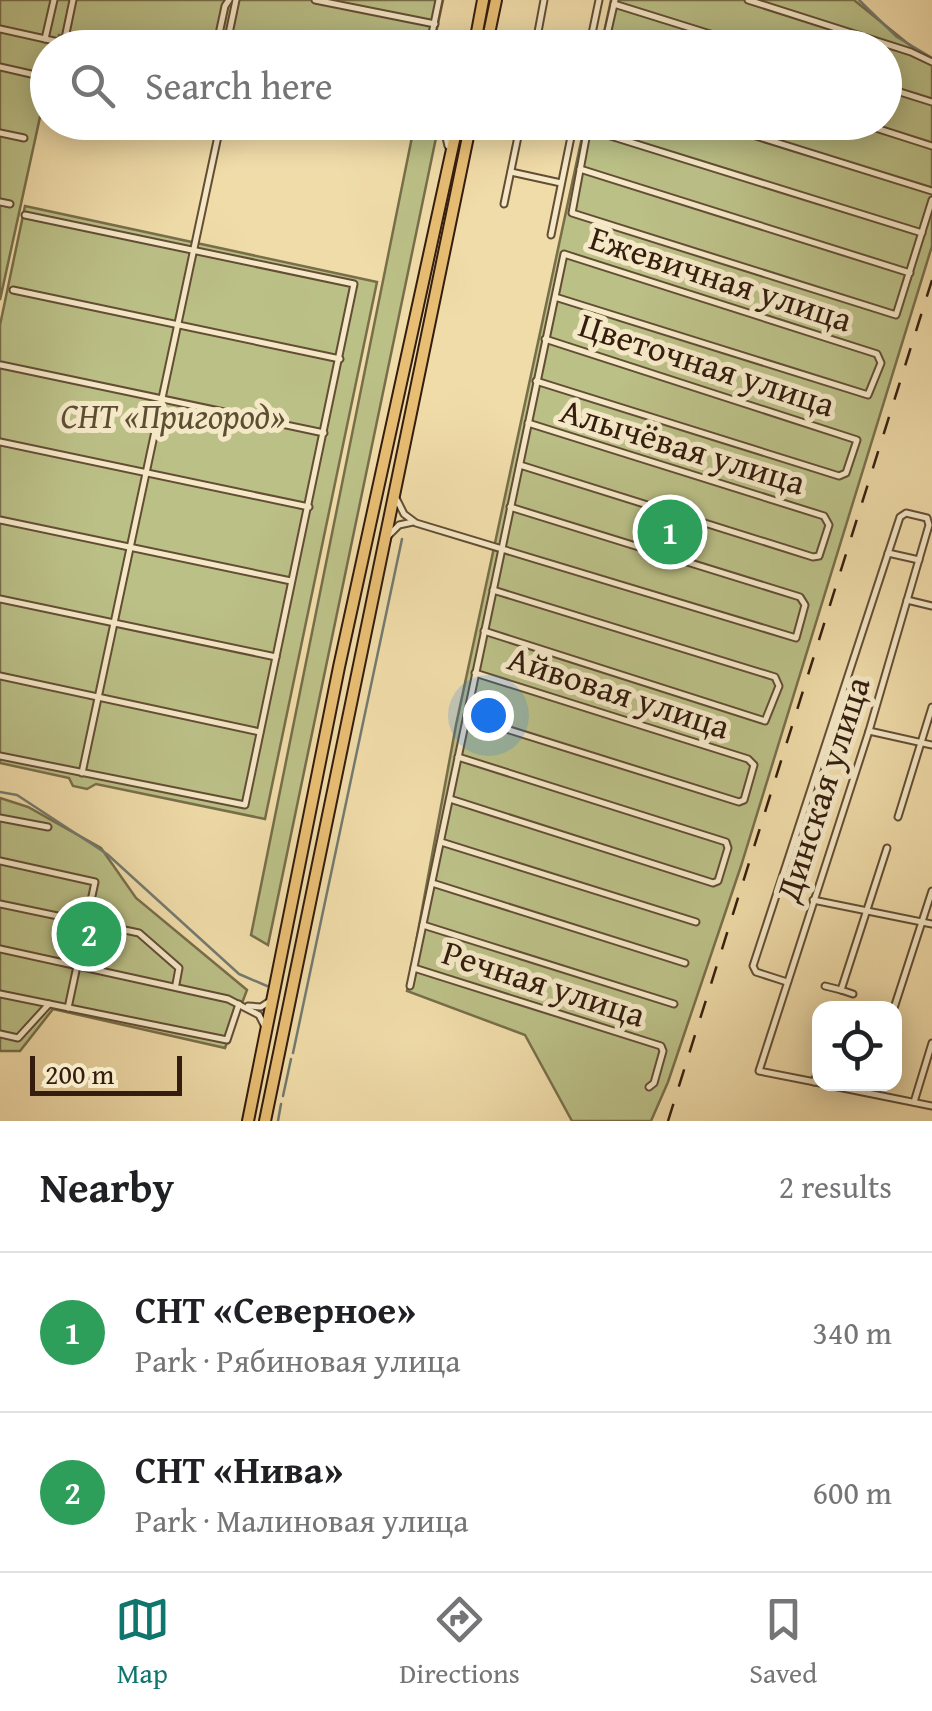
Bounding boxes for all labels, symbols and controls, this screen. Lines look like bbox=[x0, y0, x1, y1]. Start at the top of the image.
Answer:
search box bbox=[30, 30, 902, 140]
text: Search here bbox=[145, 57, 333, 113]
icon: search bbox=[65, 58, 120, 113]
street label: Ежевичная улица bbox=[583, 212, 859, 345]
street label: Цветочная улица bbox=[572, 299, 842, 430]
street label: Алычёвая улица bbox=[554, 385, 812, 508]
park label: СНТ «Пригород» bbox=[61, 390, 285, 441]
pin: 1 bbox=[638, 494, 702, 570]
street label: Айвовая улица bbox=[501, 632, 737, 752]
street label: Динская улица bbox=[761, 670, 882, 909]
your location bbox=[463, 690, 514, 741]
pin: 2 bbox=[56, 896, 122, 972]
street label: Речная улица bbox=[436, 926, 652, 1040]
map controls bbox=[812, 1001, 902, 1091]
button: locate bbox=[812, 1001, 902, 1091]
scale bar bbox=[30, 1051, 182, 1096]
text: 200 m bbox=[45, 1053, 114, 1094]
text: Nearby bbox=[40, 1156, 174, 1217]
text: 2 results bbox=[779, 1163, 892, 1210]
text: СНТ «Северное» bbox=[135, 1281, 416, 1337]
text: 1 bbox=[64, 1309, 81, 1356]
text: 340 m bbox=[813, 1309, 892, 1356]
text: Park · Рябиновая улица bbox=[135, 1337, 460, 1384]
text: СНТ «Нива» bbox=[135, 1441, 343, 1497]
text: 2 bbox=[64, 1469, 81, 1516]
text: 600 m bbox=[813, 1469, 892, 1516]
text: Park · Малиновая улица bbox=[135, 1497, 469, 1544]
tab: Map bbox=[115, 1592, 170, 1693]
tab: Directions bbox=[399, 1592, 520, 1693]
tab: Saved bbox=[749, 1592, 817, 1693]

